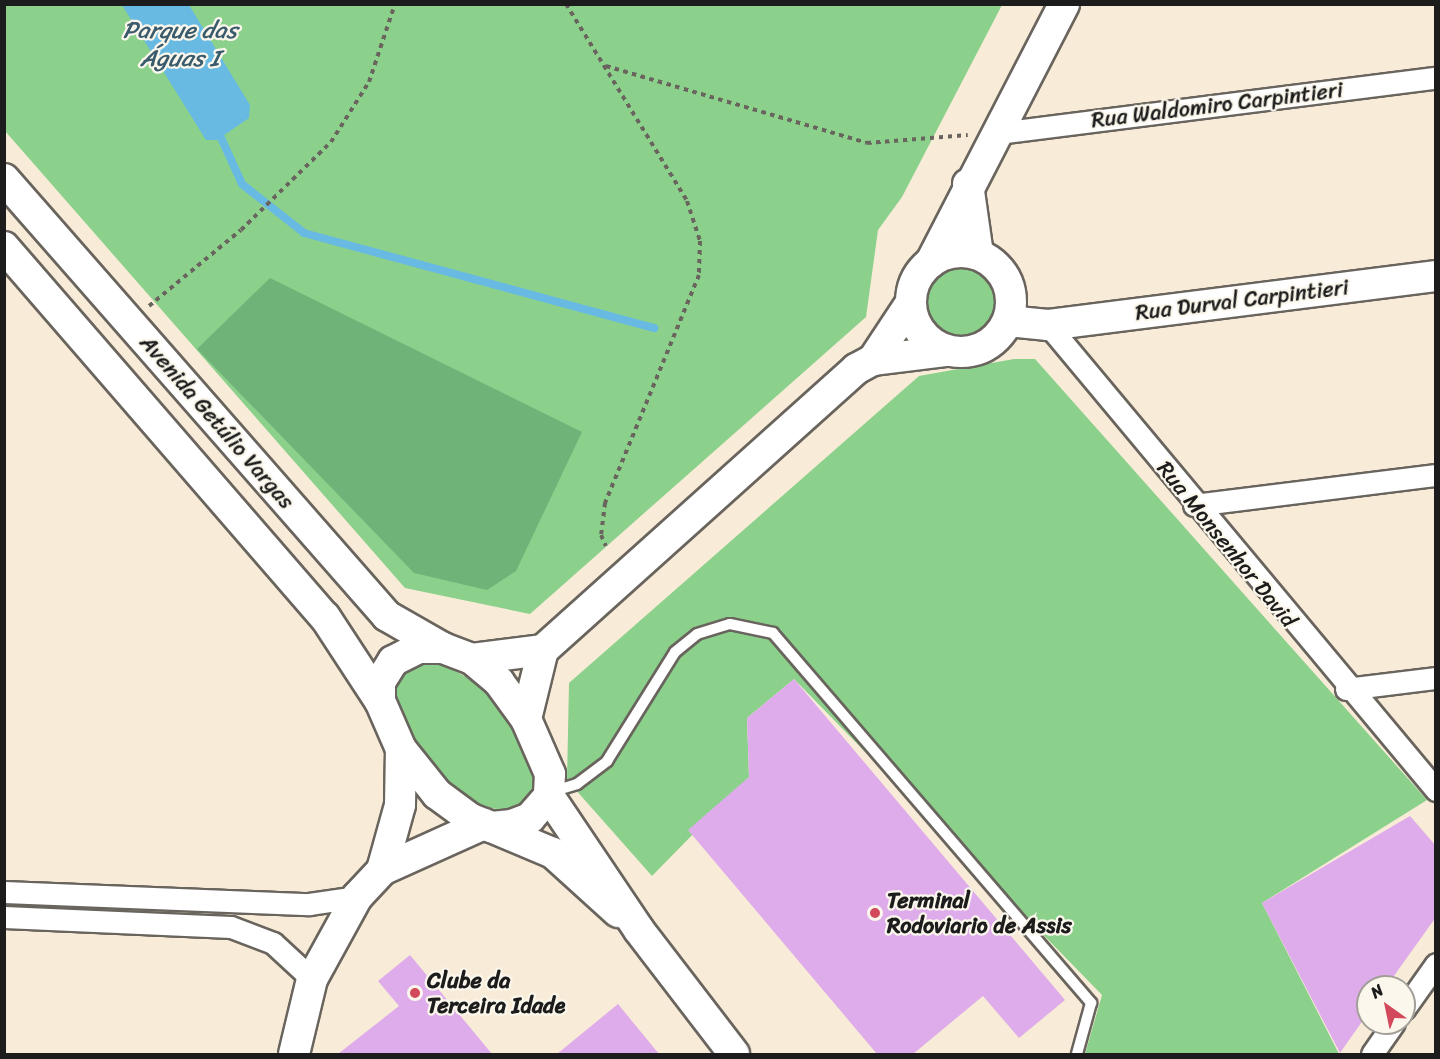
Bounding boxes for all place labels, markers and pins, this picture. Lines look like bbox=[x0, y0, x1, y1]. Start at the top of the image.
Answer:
place label: Terminal Rodoviario de Assis bbox=[887, 887, 1072, 938]
marker: Terminal Rodoviario de Assis bbox=[868, 906, 882, 920]
place label: Clube da Terceira Idade bbox=[427, 967, 566, 1018]
marker: Clube da Terceira Idade bbox=[408, 986, 422, 1000]

